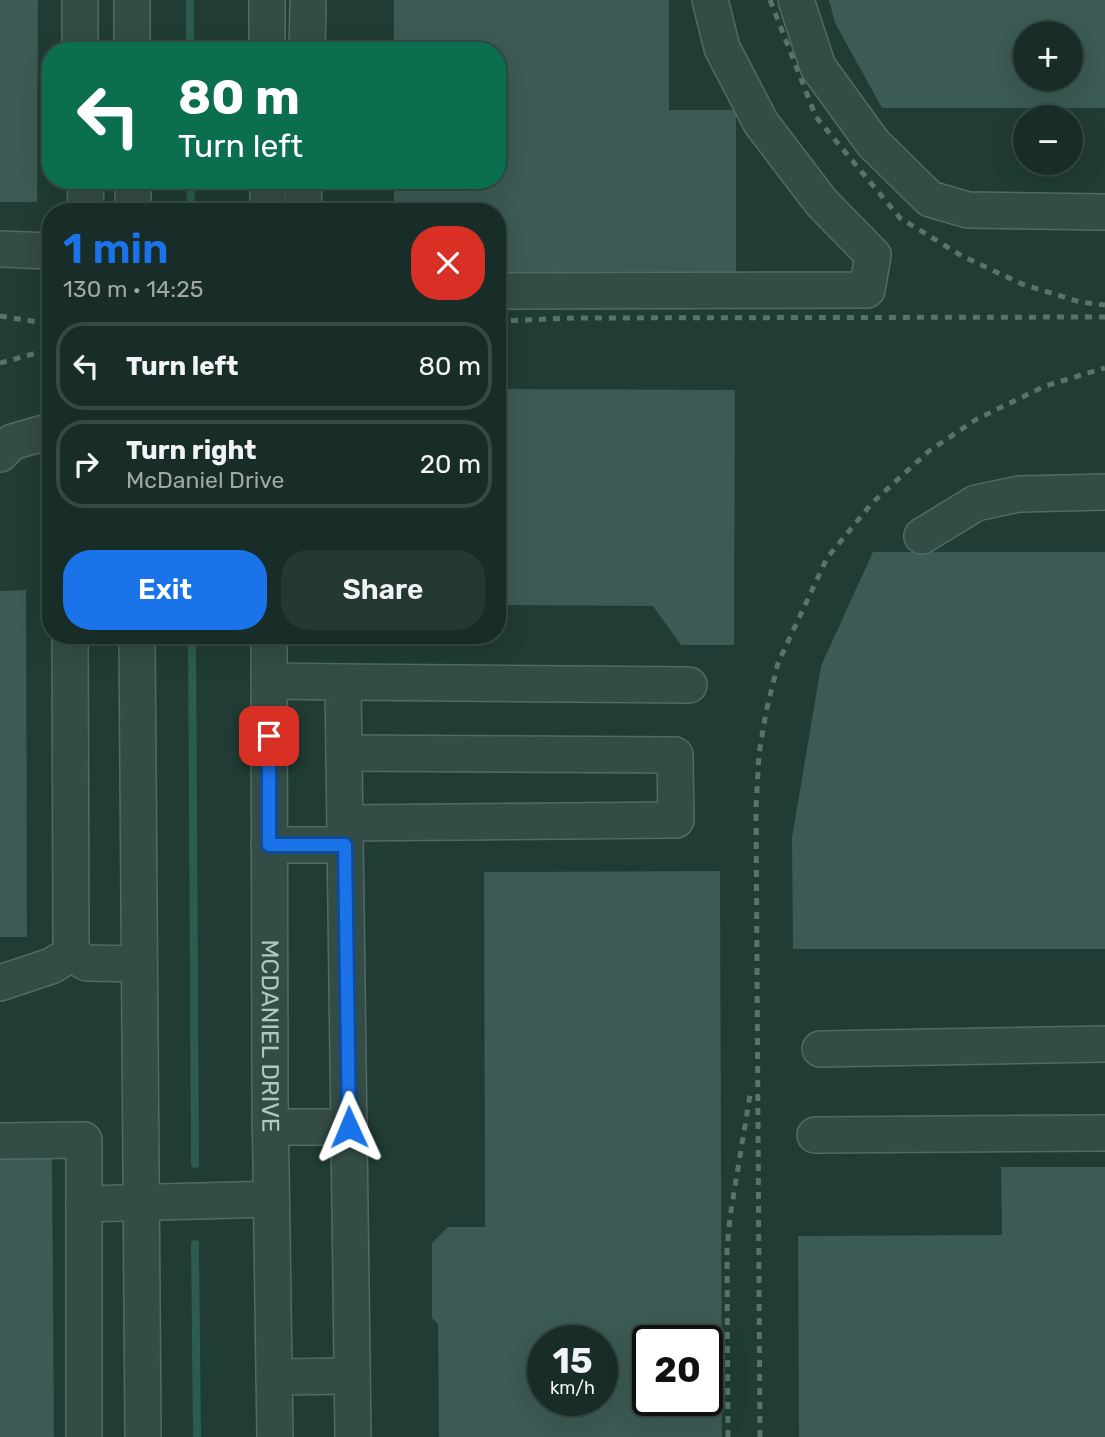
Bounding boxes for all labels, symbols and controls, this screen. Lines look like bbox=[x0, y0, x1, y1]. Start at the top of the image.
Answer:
map controls bbox=[1013, 21, 1083, 175]
button: + bbox=[1013, 21, 1083, 91]
text: 80 m bbox=[178, 68, 300, 126]
icon: left bbox=[63, 70, 154, 161]
button: − bbox=[1013, 105, 1083, 175]
text: Turn left bbox=[178, 127, 303, 165]
text: 1 min bbox=[63, 224, 169, 274]
button: close bbox=[411, 226, 485, 300]
text: 130 m · 14:25 bbox=[63, 275, 203, 303]
icon: left bbox=[67, 347, 105, 385]
text: Turn left bbox=[126, 351, 238, 382]
text: 80 m bbox=[418, 351, 481, 382]
text: Turn right bbox=[126, 435, 256, 466]
icon: right bbox=[67, 445, 105, 483]
text: 20 m bbox=[420, 449, 481, 480]
text: McDaniel Drive bbox=[126, 466, 284, 494]
button: Exit bbox=[63, 550, 267, 630]
button: Share bbox=[281, 550, 485, 630]
pin bbox=[239, 706, 299, 766]
icon: arrive bbox=[250, 717, 288, 755]
street label: MCDANIEL DRIVE bbox=[256, 939, 284, 1133]
position arrow bbox=[312, 1090, 386, 1164]
speed limit sign: 20 bbox=[632, 1325, 723, 1416]
text: 15 bbox=[552, 1340, 593, 1382]
text: km/h bbox=[550, 1377, 595, 1399]

